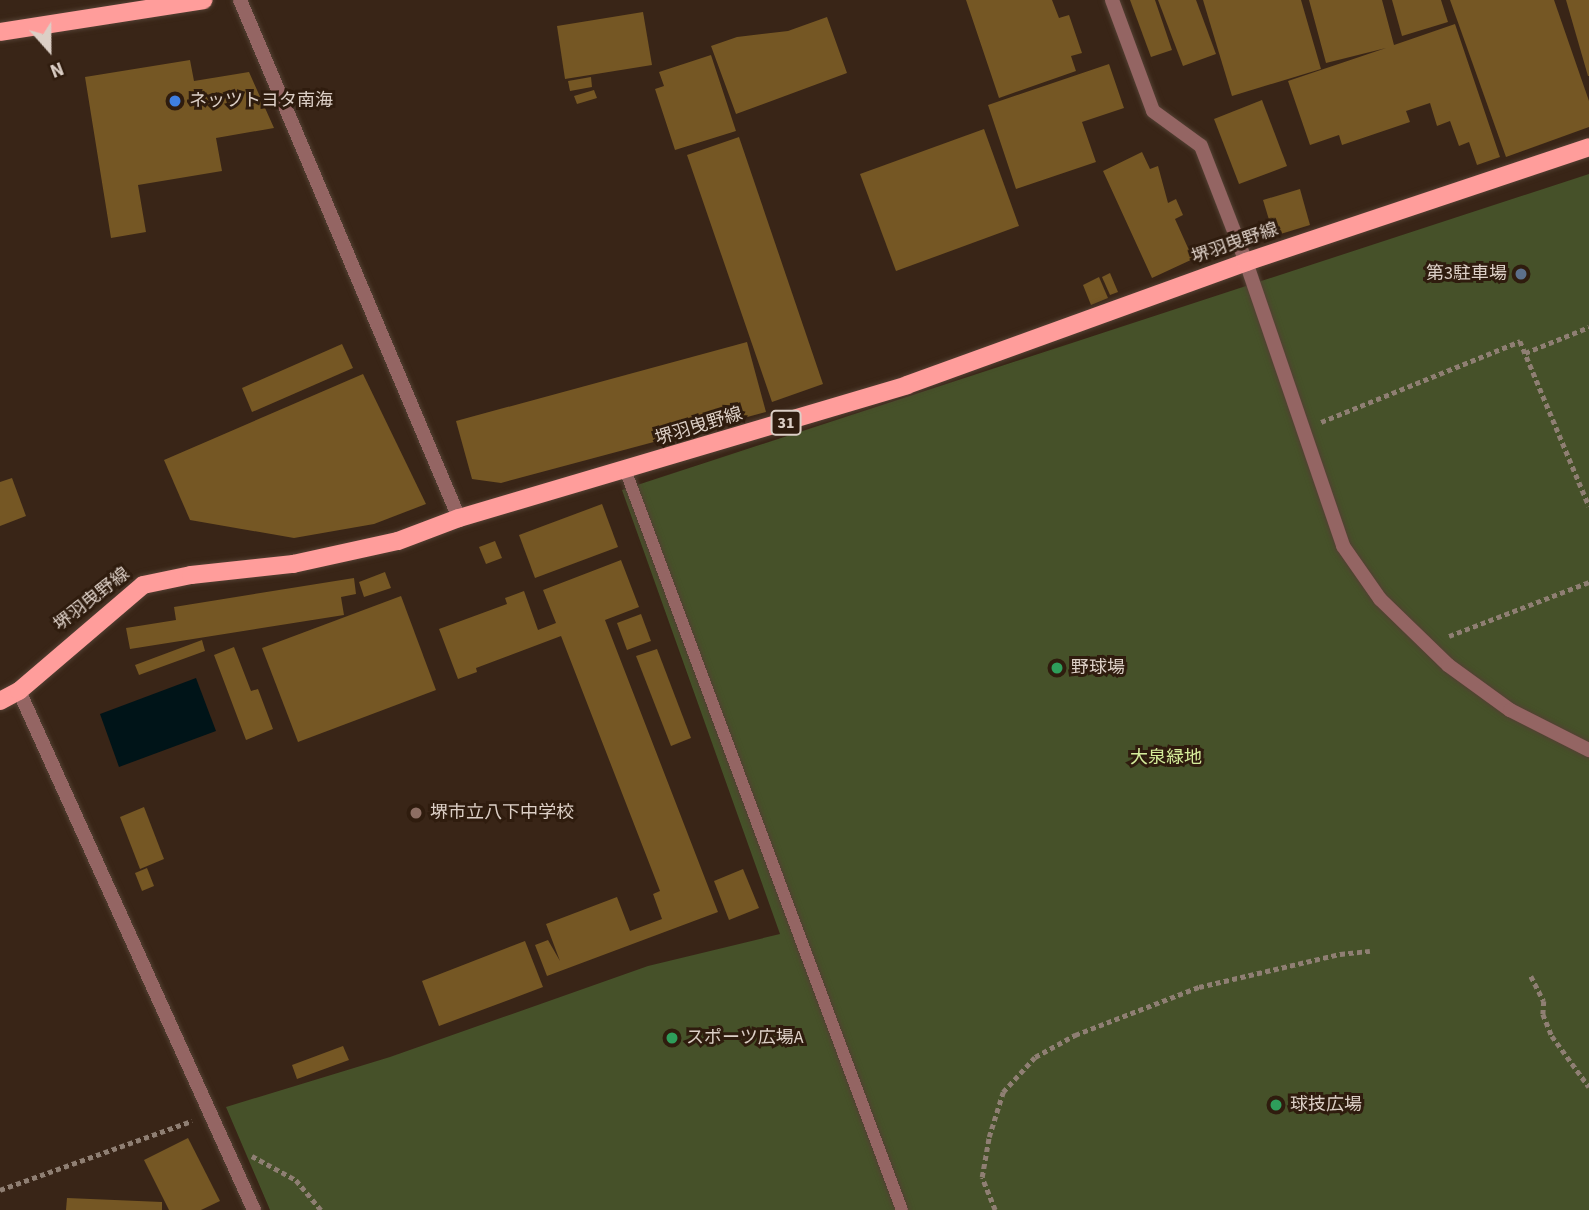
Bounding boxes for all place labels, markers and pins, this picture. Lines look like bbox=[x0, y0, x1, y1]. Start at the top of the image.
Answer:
place label: ネッツトヨタ南海 bbox=[189, 90, 333, 112]
marker: ネッツトヨタ南海 bbox=[167, 93, 183, 109]
place label: 第3駐車場 bbox=[1426, 263, 1507, 285]
marker: 第3駐車場 bbox=[1513, 266, 1529, 282]
place label: 野球場 bbox=[1071, 657, 1125, 679]
marker: 野球場 bbox=[1049, 660, 1065, 676]
place label: 堺市立八下中学校 bbox=[430, 802, 574, 824]
marker: 堺市立八下中学校 bbox=[408, 805, 424, 821]
place label: スポーツ広場A bbox=[686, 1027, 804, 1049]
marker: スポーツ広場A bbox=[664, 1030, 680, 1046]
place label: 球技広場 bbox=[1290, 1094, 1362, 1116]
marker: 球技広場 bbox=[1268, 1097, 1284, 1113]

